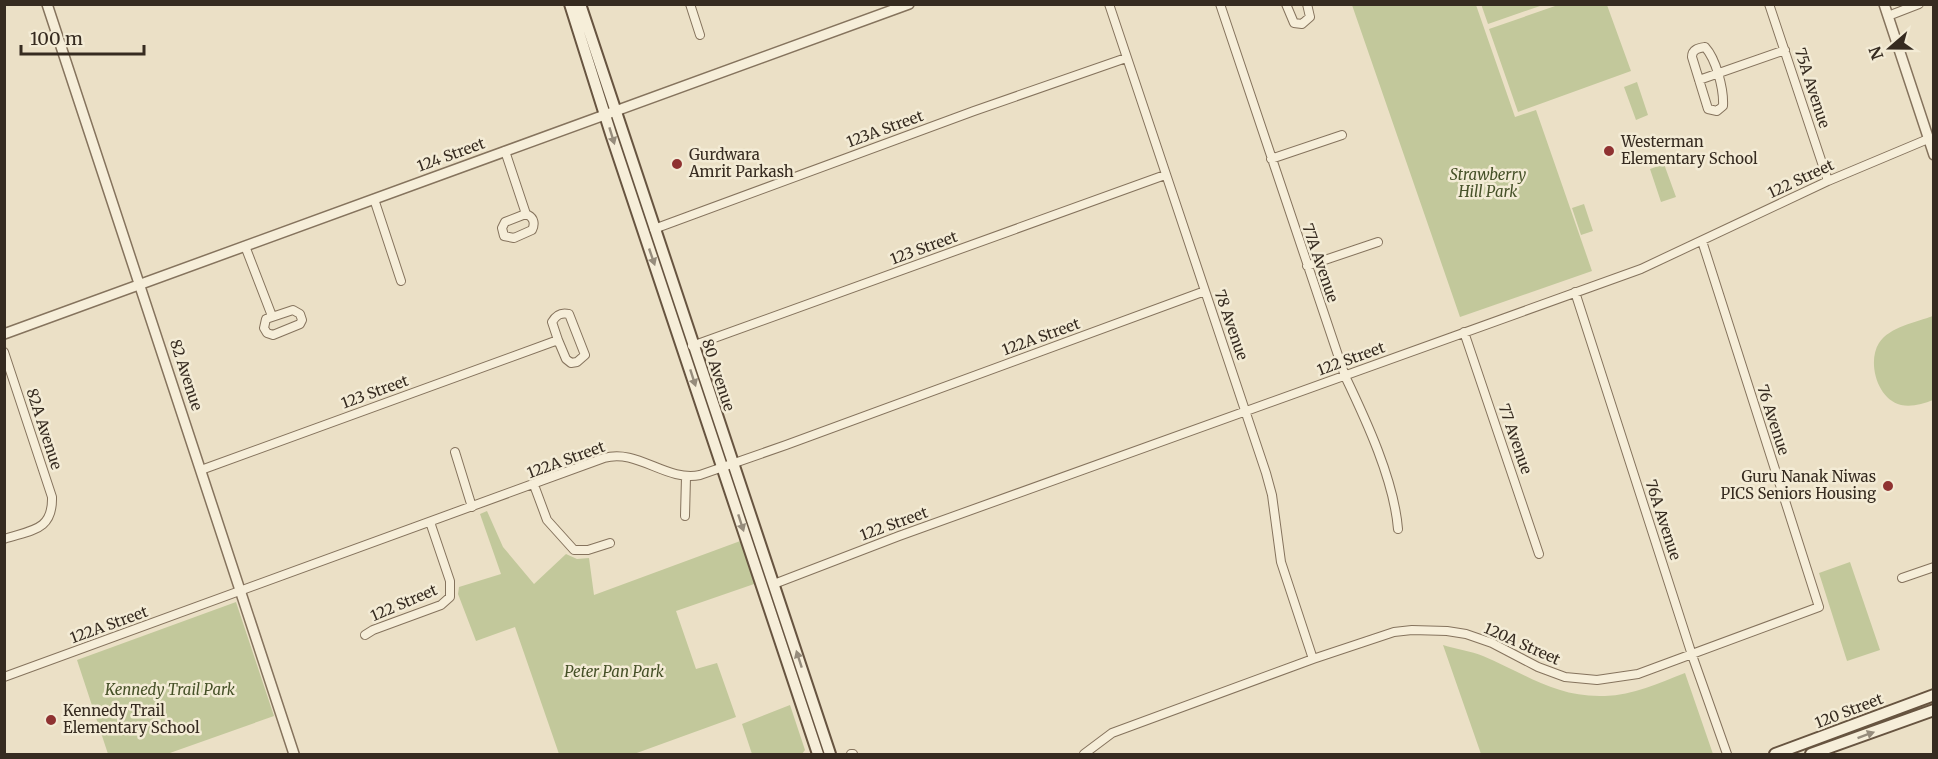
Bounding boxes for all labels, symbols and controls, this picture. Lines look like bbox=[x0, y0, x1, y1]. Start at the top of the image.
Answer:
scale bar bbox=[21, 18, 144, 56]
north arrow bbox=[1860, 18, 1920, 78]
text: 100 m bbox=[30, 27, 83, 50]
text: N bbox=[1864, 43, 1887, 62]
street label: 75A Avenue bbox=[1791, 45, 1834, 130]
street label: 123A Street bbox=[844, 106, 926, 151]
one-way arrow bbox=[608, 127, 617, 145]
place label: Westerman Elementary School bbox=[1620, 132, 1758, 168]
street label: 124 Street bbox=[414, 133, 487, 176]
marker: Westerman Elementary School bbox=[1602, 144, 1616, 158]
place label: Gurdwara Amrit Parkash bbox=[688, 145, 794, 181]
street label: 122 Street bbox=[1765, 155, 1837, 202]
marker: Gurdwara Amrit Parkash bbox=[670, 157, 684, 171]
park label: Strawberry Hill Park bbox=[1450, 165, 1526, 201]
street label: 77A Avenue bbox=[1298, 221, 1343, 305]
street label: 123 Street bbox=[888, 227, 960, 268]
one-way arrow bbox=[648, 248, 658, 266]
street label: 78 Avenue bbox=[1211, 287, 1252, 363]
street label: 122A Street bbox=[999, 314, 1082, 359]
street label: 80 Avenue bbox=[698, 336, 739, 413]
street label: 82 Avenue bbox=[166, 337, 207, 413]
street label: 122 Street bbox=[1314, 337, 1387, 380]
one-way arrow bbox=[688, 369, 698, 387]
street label: 123 Street bbox=[339, 371, 411, 412]
street label: 76 Avenue bbox=[1753, 382, 1794, 458]
street label: 82A Avenue bbox=[22, 386, 67, 472]
street label: 77 Avenue bbox=[1495, 401, 1536, 477]
street label: 122A Street bbox=[524, 437, 607, 482]
place label: Guru Nanak Niwas PICS Seniors Housing bbox=[1721, 467, 1876, 503]
street label: 76A Avenue bbox=[1642, 477, 1685, 563]
marker: Guru Nanak Niwas PICS Seniors Housing bbox=[1881, 479, 1895, 493]
street label: 122 Street bbox=[857, 502, 930, 545]
one-way arrow bbox=[736, 514, 746, 532]
street label: 122 Street bbox=[368, 580, 440, 625]
street label: 122A Street bbox=[67, 602, 150, 647]
street label: 120A Street bbox=[1481, 618, 1563, 669]
one-way arrow bbox=[794, 650, 803, 668]
park label: Peter Pan Park bbox=[564, 662, 665, 681]
park label: Kennedy Trail Park bbox=[104, 680, 236, 699]
street label: 120 Street bbox=[1812, 689, 1886, 732]
place label: Kennedy Trail Elementary School bbox=[63, 701, 200, 737]
marker: Kennedy Trail Elementary School bbox=[44, 713, 58, 727]
one-way arrow bbox=[1857, 729, 1875, 739]

